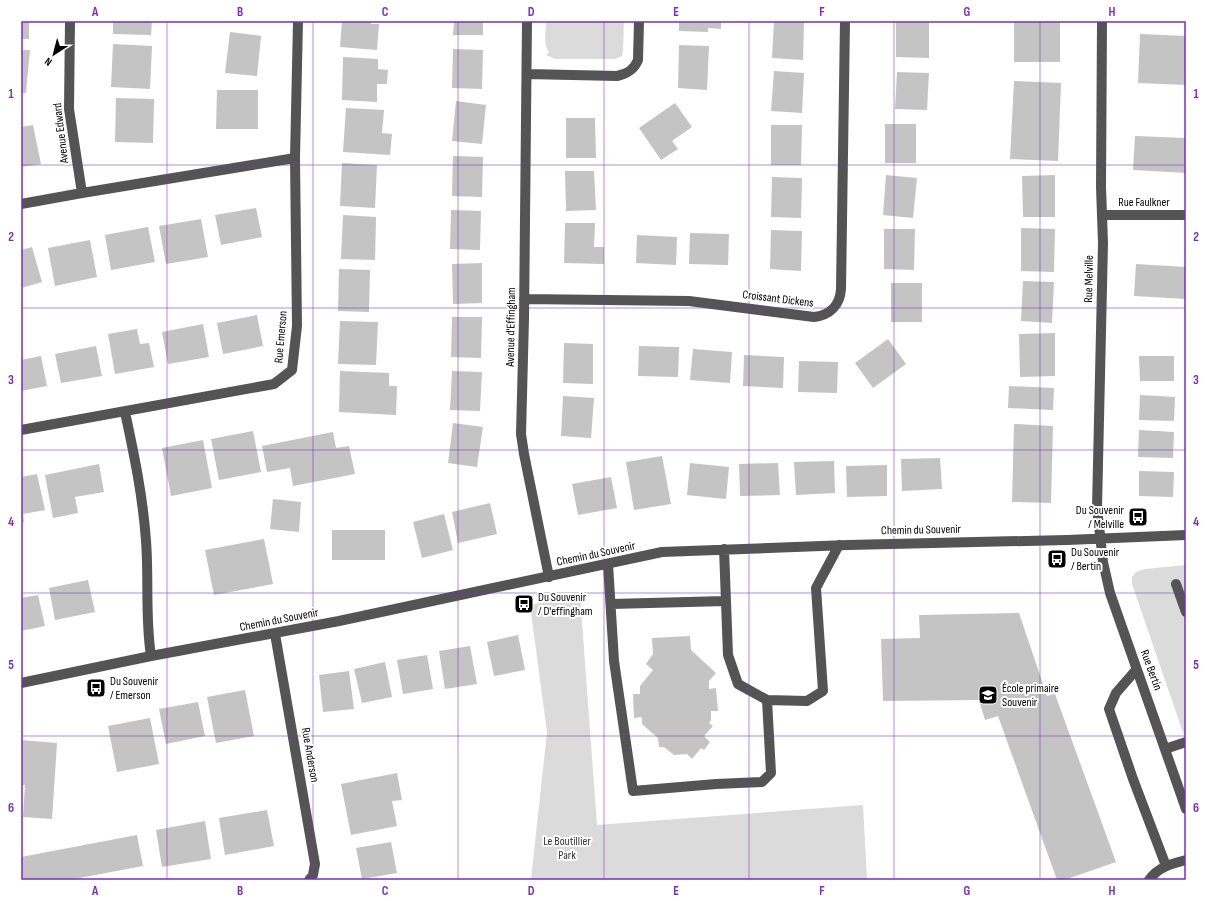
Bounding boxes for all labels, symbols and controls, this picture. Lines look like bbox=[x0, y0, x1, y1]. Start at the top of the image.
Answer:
text: A bbox=[91, 4, 99, 20]
text: B bbox=[237, 4, 243, 20]
text: C bbox=[382, 4, 389, 20]
text: D bbox=[528, 4, 535, 20]
text: E bbox=[673, 4, 679, 20]
text: F bbox=[819, 4, 825, 20]
text: G bbox=[964, 4, 971, 20]
text: H bbox=[1109, 4, 1116, 20]
north arrow bbox=[34, 34, 74, 74]
text: N bbox=[42, 55, 55, 69]
text: 1 bbox=[8, 86, 14, 102]
text: 1 bbox=[1193, 86, 1199, 102]
street label: Avenue Edward bbox=[50, 102, 72, 165]
street label: Rue Faulkner bbox=[1118, 195, 1170, 210]
text: 2 bbox=[8, 229, 14, 245]
text: 2 bbox=[1193, 229, 1199, 245]
street label: Rue Melville bbox=[1081, 255, 1097, 303]
street label: Avenue d'Effingham bbox=[503, 287, 519, 368]
street label: Croissant Dickens bbox=[742, 287, 814, 311]
street label: Rue Emerson bbox=[271, 310, 291, 364]
text: 3 bbox=[8, 372, 14, 388]
text: 3 bbox=[1193, 372, 1199, 388]
place label: Du Souvenir / Melville bbox=[1076, 503, 1125, 532]
bus stop icon: Du Souvenir / Melville bbox=[1127, 506, 1149, 528]
text: 4 bbox=[8, 514, 14, 530]
text: 4 bbox=[1193, 514, 1199, 530]
street label: Chemin du Souvenir bbox=[881, 522, 962, 538]
street label: Chemin du Souvenir bbox=[555, 538, 637, 570]
place label: Du Souvenir / Bertin bbox=[1071, 545, 1120, 574]
bus stop icon: Du Souvenir / Bertin bbox=[1046, 548, 1068, 570]
place label: Du Souvenir / D'effingham bbox=[538, 590, 593, 619]
bus stop icon: Du Souvenir / D'effingham bbox=[513, 593, 535, 615]
street label: Chemin du Souvenir bbox=[238, 605, 320, 635]
street label: Rue Bertin bbox=[1137, 648, 1165, 692]
text: 5 bbox=[8, 657, 14, 673]
text: 5 bbox=[1193, 657, 1199, 673]
place label: Du Souvenir / Emerson bbox=[110, 674, 159, 703]
bus stop icon: Du Souvenir / Emerson bbox=[85, 677, 107, 699]
place label: École primaire Souvenir bbox=[1002, 681, 1059, 710]
school or university icon: École primaire Souvenir bbox=[977, 684, 999, 706]
street label: Rue Anderson bbox=[298, 726, 322, 784]
text: 6 bbox=[8, 800, 14, 816]
text: 6 bbox=[1193, 800, 1199, 816]
park label: Le Boutillier Park bbox=[543, 834, 591, 863]
text: A bbox=[91, 883, 99, 899]
text: B bbox=[237, 883, 243, 899]
text: C bbox=[382, 883, 389, 899]
text: D bbox=[528, 883, 535, 899]
text: E bbox=[673, 883, 679, 899]
text: F bbox=[819, 883, 825, 899]
text: G bbox=[964, 883, 971, 899]
text: H bbox=[1109, 883, 1116, 899]

